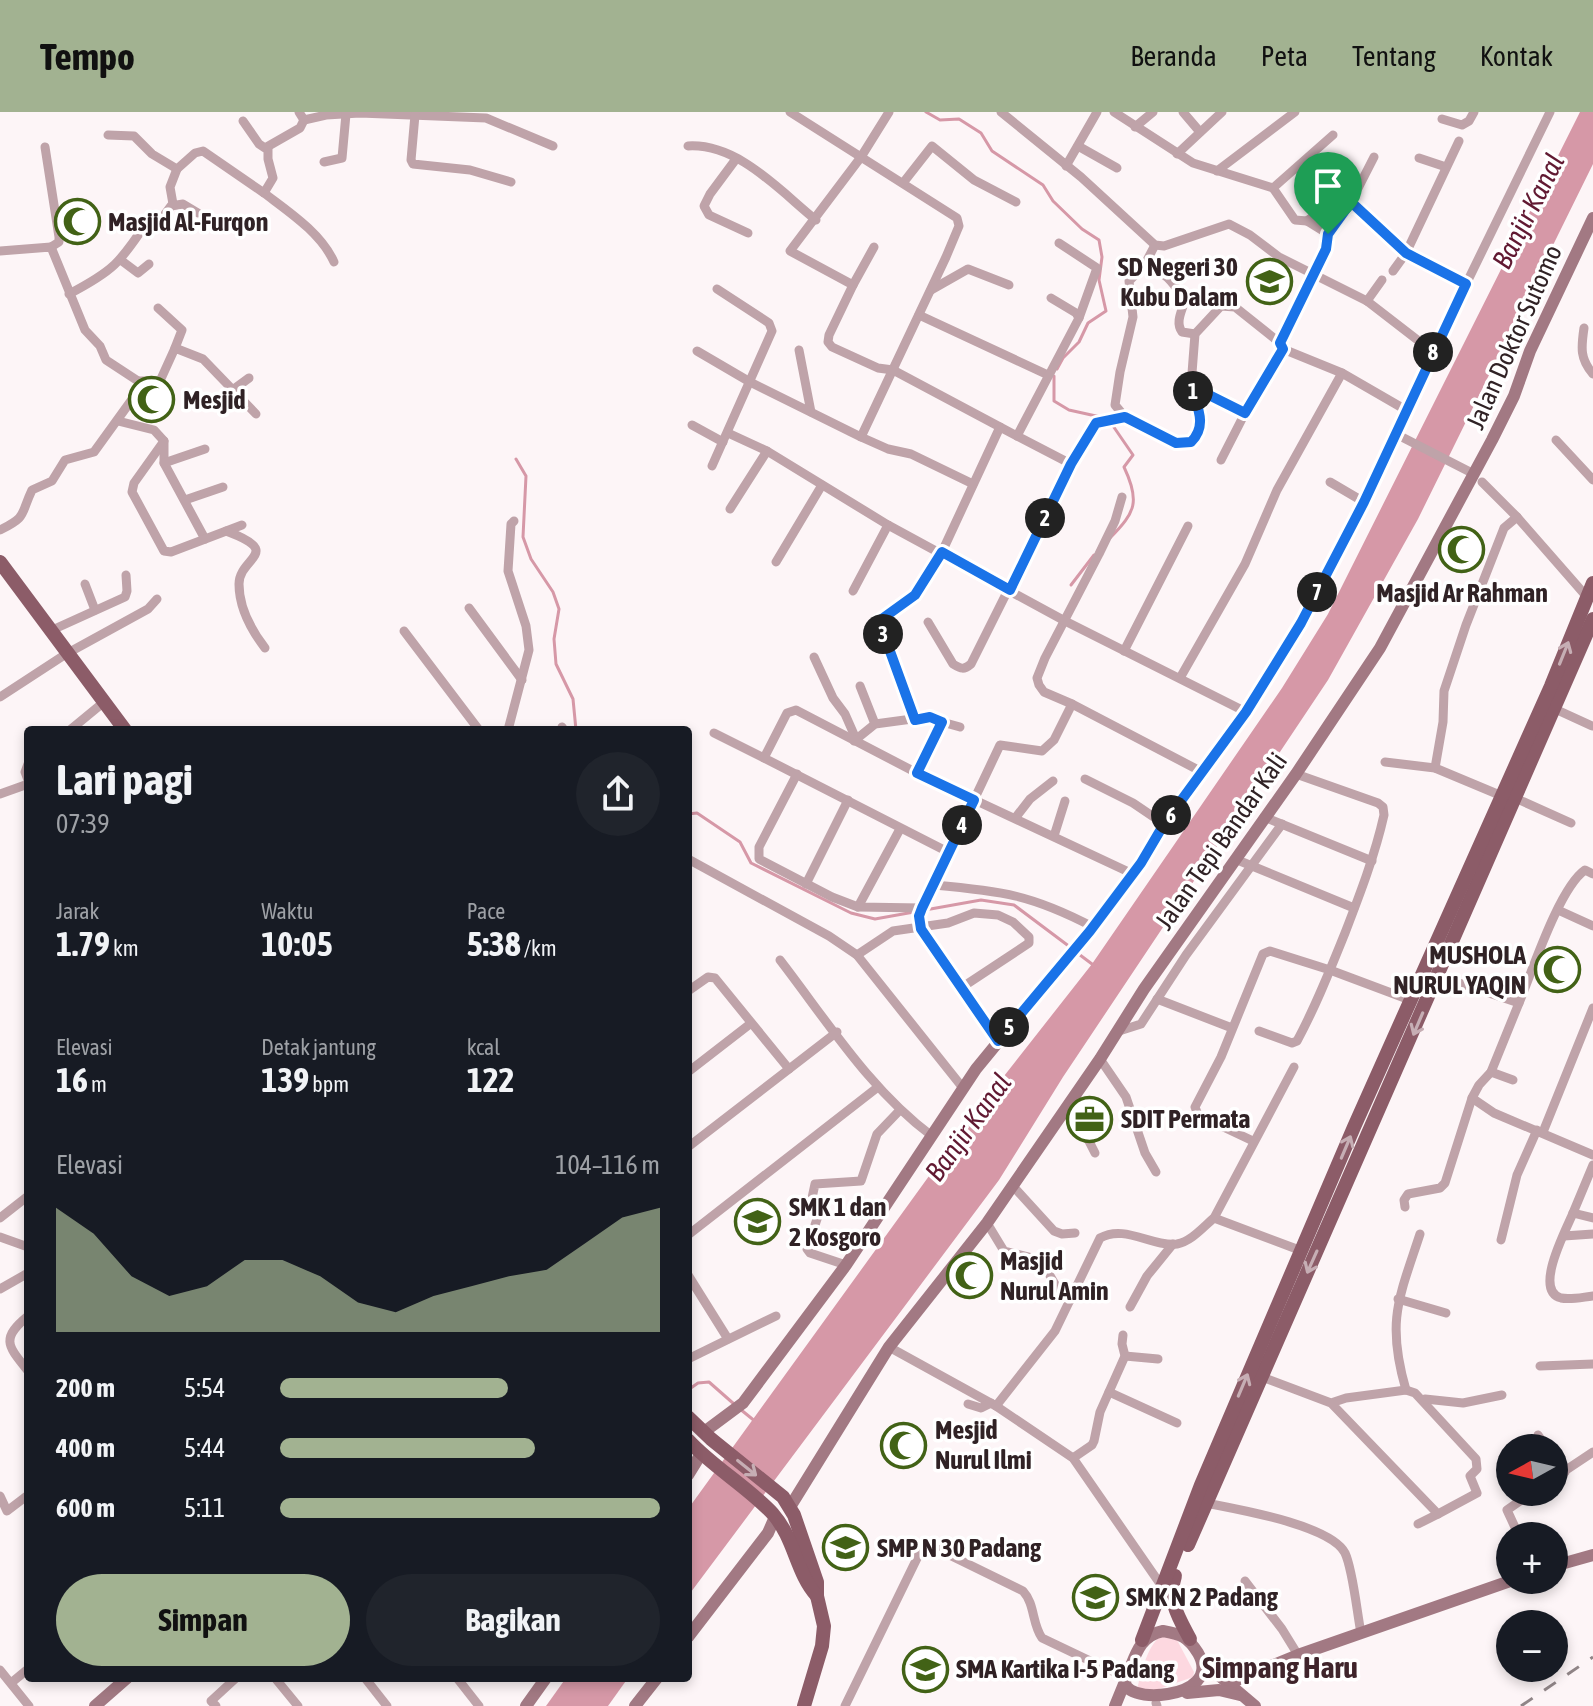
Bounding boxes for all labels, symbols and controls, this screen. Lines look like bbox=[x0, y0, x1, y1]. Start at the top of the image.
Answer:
text: Tempo bbox=[40, 35, 135, 78]
text: Beranda bbox=[1130, 40, 1217, 72]
text: Peta bbox=[1261, 40, 1308, 72]
text: Tentang bbox=[1352, 40, 1436, 72]
text: Kontak bbox=[1480, 40, 1553, 72]
water label: Banjir Kanal bbox=[1485, 148, 1571, 274]
pin bbox=[1294, 152, 1362, 234]
icon: arrive bbox=[1306, 164, 1350, 208]
mosque icon: Masjid Al-Furqon bbox=[53, 198, 101, 246]
place label: Masjid Al-Furqon bbox=[108, 207, 268, 237]
street label: Jalan Doktor Sutomo bbox=[1460, 240, 1568, 434]
place label: SD Negeri 30 Kubu Dalam bbox=[1118, 252, 1238, 312]
school or university icon: SD Negeri 30 Kubu Dalam bbox=[1245, 258, 1293, 306]
pin: 8 bbox=[1413, 332, 1453, 372]
text: 8 bbox=[1428, 339, 1438, 365]
pin: 1 bbox=[1173, 371, 1213, 411]
mosque icon: Mesjid bbox=[128, 376, 176, 424]
text: 1 bbox=[1188, 378, 1198, 404]
place label: Mesjid bbox=[183, 385, 246, 415]
pin: 2 bbox=[1025, 498, 1065, 538]
text: 2 bbox=[1040, 505, 1050, 531]
mosque icon: Masjid Ar Rahman bbox=[1438, 526, 1486, 574]
pin: 7 bbox=[1297, 572, 1337, 612]
place label: Masjid Ar Rahman bbox=[1376, 578, 1548, 608]
text: 7 bbox=[1312, 579, 1322, 605]
pin: 3 bbox=[863, 614, 903, 654]
text: 3 bbox=[878, 621, 888, 647]
one-way arrow bbox=[1558, 641, 1573, 666]
street label: Jalan Tepi Bandar Kali bbox=[1149, 747, 1293, 935]
button: share bbox=[576, 752, 660, 836]
text: Lari pagi bbox=[56, 754, 193, 804]
pin: 6 bbox=[1151, 795, 1191, 835]
text: 6 bbox=[1166, 802, 1176, 828]
pin: 4 bbox=[942, 805, 982, 845]
text: 07:39 bbox=[56, 809, 110, 839]
text: 4 bbox=[957, 812, 967, 838]
text: Jarak bbox=[56, 898, 99, 924]
text: Waktu bbox=[261, 898, 314, 924]
text: Pace bbox=[467, 898, 505, 924]
text: 1.79 bbox=[56, 924, 110, 963]
text: 10:05 bbox=[261, 924, 333, 963]
text: 5:38 bbox=[467, 924, 521, 963]
text: km bbox=[110, 935, 139, 961]
text: /km bbox=[521, 935, 557, 961]
place label: MUSHOLA NURUL YAQIN bbox=[1393, 940, 1526, 1000]
mosque icon: MUSHOLA NURUL YAQIN bbox=[1533, 946, 1581, 994]
pin: 5 bbox=[989, 1007, 1029, 1047]
one-way arrow bbox=[1409, 1011, 1424, 1036]
text: 5 bbox=[1004, 1014, 1014, 1040]
text: Elevasi bbox=[56, 1034, 113, 1060]
text: Detak jantung bbox=[261, 1034, 376, 1060]
text: kcal bbox=[467, 1034, 500, 1060]
text: 16 bbox=[56, 1060, 88, 1099]
text: 139 bbox=[261, 1060, 309, 1099]
text: 122 bbox=[467, 1060, 515, 1099]
water label: Banjir Kanal bbox=[918, 1067, 1018, 1187]
text: m bbox=[88, 1071, 107, 1097]
text: bpm bbox=[309, 1071, 349, 1097]
office icon: SDIT Permata bbox=[1066, 1095, 1114, 1143]
place label: SDIT Permata bbox=[1121, 1104, 1250, 1134]
one-way arrow bbox=[1340, 1135, 1354, 1159]
text: Elevasi bbox=[56, 1150, 123, 1180]
text: 104–116 m bbox=[555, 1150, 660, 1180]
place label: SMK 1 dan 2 Kosgoro bbox=[789, 1192, 886, 1252]
school or university icon: SMK 1 dan 2 Kosgoro bbox=[734, 1198, 782, 1246]
place label: Masjid Nurul Amin bbox=[1000, 1246, 1109, 1306]
one-way arrow bbox=[1304, 1249, 1319, 1274]
mosque icon: Masjid Nurul Amin bbox=[945, 1252, 993, 1300]
text: 200 m bbox=[56, 1373, 115, 1403]
text: 5:54 bbox=[184, 1373, 225, 1403]
one-way arrow bbox=[1237, 1374, 1252, 1398]
place label: Mesjid Nurul Ilmi bbox=[935, 1415, 1032, 1475]
mosque icon: Mesjid Nurul Ilmi bbox=[880, 1421, 928, 1469]
text: 400 m bbox=[56, 1433, 115, 1463]
text: 5:44 bbox=[184, 1433, 225, 1463]
north arrow bbox=[1496, 1434, 1568, 1506]
map controls bbox=[1496, 1434, 1568, 1682]
one-way arrow bbox=[736, 1459, 757, 1477]
text: 600 m bbox=[56, 1493, 115, 1523]
text: 5:11 bbox=[184, 1493, 225, 1523]
button: + bbox=[1496, 1522, 1568, 1594]
school or university icon: SMP N 30 Padang bbox=[822, 1524, 870, 1572]
place label: SMP N 30 Padang bbox=[877, 1533, 1042, 1563]
school or university icon: SMK N 2 Padang bbox=[1071, 1573, 1119, 1621]
button: Simpan bbox=[56, 1574, 350, 1666]
button: Bagikan bbox=[366, 1574, 660, 1666]
place label: SMK N 2 Padang bbox=[1126, 1582, 1279, 1612]
button: − bbox=[1496, 1610, 1568, 1682]
school or university icon: SMA Kartika I-5 Padang bbox=[901, 1645, 949, 1693]
district label: Simpang Haru bbox=[1202, 1650, 1358, 1684]
place label: SMA Kartika I-5 Padang bbox=[956, 1654, 1175, 1684]

